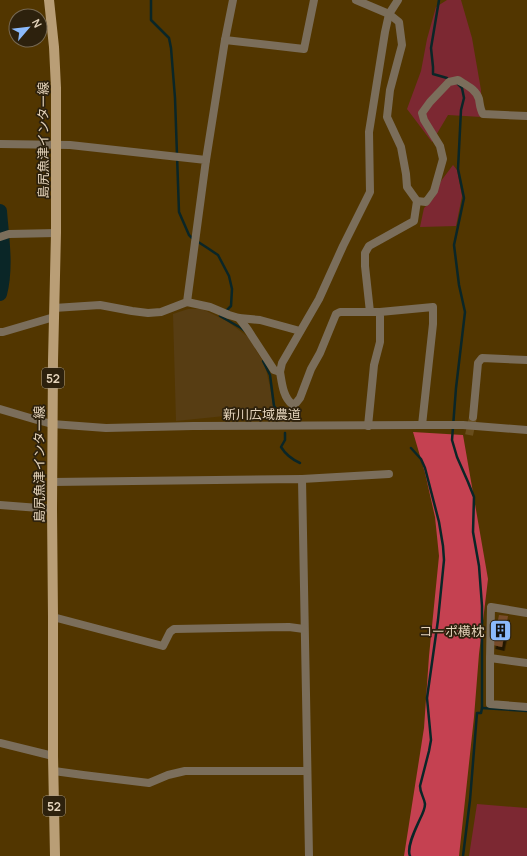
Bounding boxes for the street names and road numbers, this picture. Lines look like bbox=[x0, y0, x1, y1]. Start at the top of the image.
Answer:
street label: 島尻魚津インター線 bbox=[34, 81, 52, 199]
road number: 52 bbox=[42, 368, 64, 388]
street label: 島尻魚津インター線 bbox=[30, 405, 48, 523]
street label: 新川広域農道 bbox=[223, 405, 301, 423]
road number: 52 bbox=[43, 796, 65, 816]

